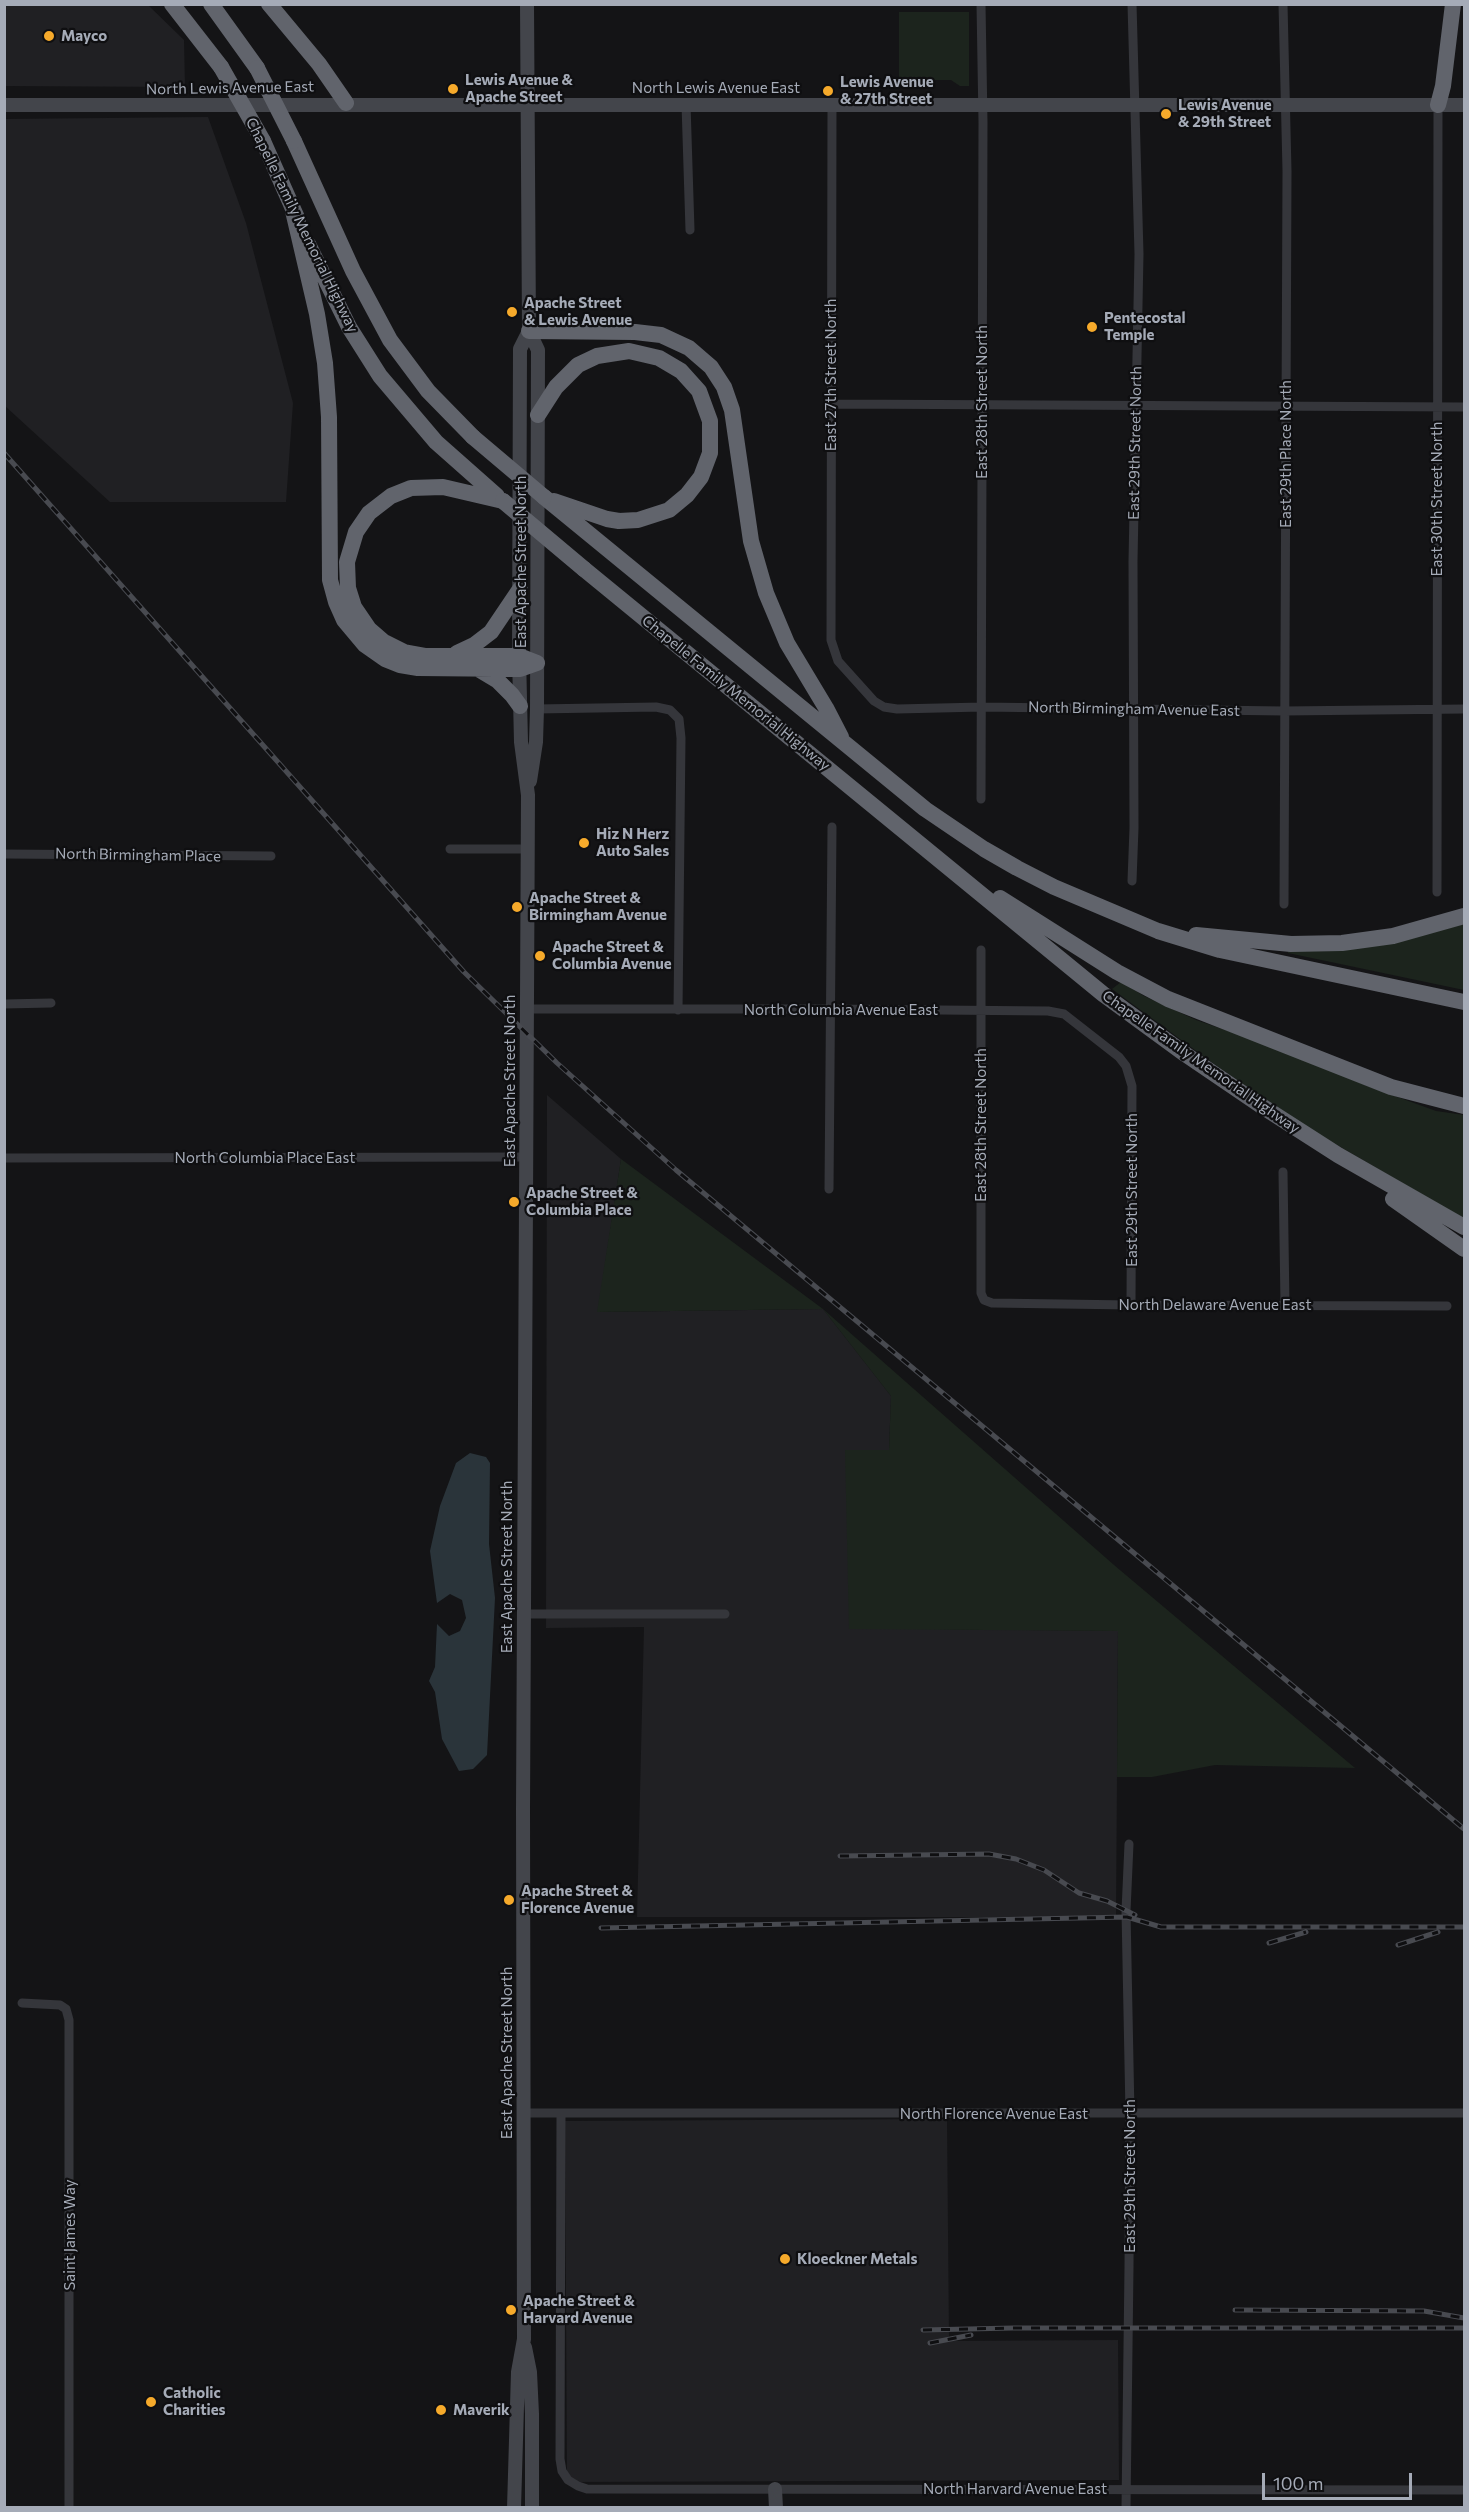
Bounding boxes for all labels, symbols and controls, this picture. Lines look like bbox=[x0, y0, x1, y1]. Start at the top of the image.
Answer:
place label: Mayco bbox=[61, 27, 107, 45]
marker: Mayco bbox=[42, 29, 56, 43]
place label: Lewis Avenue & Apache Street bbox=[465, 71, 573, 106]
place label: Lewis Avenue & 27th Street bbox=[840, 73, 934, 108]
street label: North Lewis Avenue East bbox=[146, 78, 314, 98]
street label: North Lewis Avenue East bbox=[632, 79, 800, 97]
marker: Lewis Avenue & Apache Street bbox=[446, 82, 460, 96]
marker: Lewis Avenue & 27th Street bbox=[821, 84, 835, 98]
place label: Lewis Avenue & 29th Street bbox=[1178, 96, 1272, 131]
marker: Lewis Avenue & 29th Street bbox=[1159, 107, 1173, 121]
street label: Chapelle Family Memorial Highway bbox=[242, 115, 362, 335]
place label: Apache Street & Lewis Avenue bbox=[524, 294, 632, 329]
street label: East 27th Street North bbox=[822, 299, 840, 451]
marker: Apache Street & Lewis Avenue bbox=[505, 305, 519, 319]
place label: Pentecostal Temple bbox=[1104, 309, 1186, 344]
marker: Pentecostal Temple bbox=[1085, 320, 1099, 334]
street label: East 28th Street North bbox=[973, 325, 991, 479]
street label: East 29th Street North bbox=[1125, 366, 1145, 520]
street label: East 29th Place North bbox=[1277, 380, 1295, 528]
street label: East 30th Street North bbox=[1428, 422, 1446, 576]
street label: East Apache Street North bbox=[512, 476, 530, 648]
street label: Chapelle Family Memorial Highway bbox=[638, 611, 834, 775]
street label: North Birmingham Avenue East bbox=[1028, 698, 1240, 720]
place label: Hiz N Herz Auto Sales bbox=[596, 825, 669, 860]
marker: Hiz N Herz Auto Sales bbox=[577, 836, 591, 850]
street label: North Birmingham Place bbox=[55, 845, 221, 865]
place label: Apache Street & Birmingham Avenue bbox=[529, 889, 667, 924]
marker: Apache Street & Birmingham Avenue bbox=[510, 900, 524, 914]
place label: Apache Street & Columbia Avenue bbox=[552, 938, 672, 973]
marker: Apache Street & Columbia Avenue bbox=[533, 949, 547, 963]
street label: Chapelle Family Memorial Highway bbox=[1099, 987, 1303, 1137]
street label: East Apache Street North bbox=[501, 995, 519, 1167]
street label: North Columbia Avenue East bbox=[744, 1001, 938, 1019]
street label: East 28th Street North bbox=[972, 1048, 990, 1202]
street label: East 29th Street North bbox=[1123, 1113, 1141, 1267]
street label: North Columbia Place East bbox=[175, 1149, 355, 1167]
place label: Apache Street & Columbia Place bbox=[526, 1184, 638, 1219]
marker: Apache Street & Columbia Place bbox=[507, 1195, 521, 1209]
street label: North Delaware Avenue East bbox=[1118, 1296, 1312, 1314]
street label: East Apache Street North bbox=[498, 1481, 516, 1653]
place label: Apache Street & Florence Avenue bbox=[521, 1882, 634, 1917]
marker: Apache Street & Florence Avenue bbox=[502, 1893, 516, 1907]
street label: East Apache Street North bbox=[498, 1967, 516, 2139]
street label: East 29th Street North bbox=[1121, 2099, 1139, 2253]
street label: North Florence Avenue East bbox=[900, 2105, 1088, 2123]
street label: Saint James Way bbox=[61, 2180, 79, 2290]
place label: Kloeckner Metals bbox=[797, 2250, 917, 2268]
marker: Kloeckner Metals bbox=[778, 2252, 792, 2266]
place label: Apache Street & Harvard Avenue bbox=[523, 2292, 635, 2327]
marker: Apache Street & Harvard Avenue bbox=[504, 2303, 518, 2317]
place label: Catholic Charities bbox=[163, 2384, 226, 2419]
marker: Catholic Charities bbox=[144, 2395, 158, 2409]
place label: Maverik bbox=[453, 2401, 510, 2419]
marker: Maverik bbox=[434, 2403, 448, 2417]
scale bar bbox=[1265, 2461, 1415, 2499]
text: 100 m bbox=[1273, 2472, 1323, 2494]
street label: North Harvard Avenue East bbox=[923, 2480, 1107, 2498]

